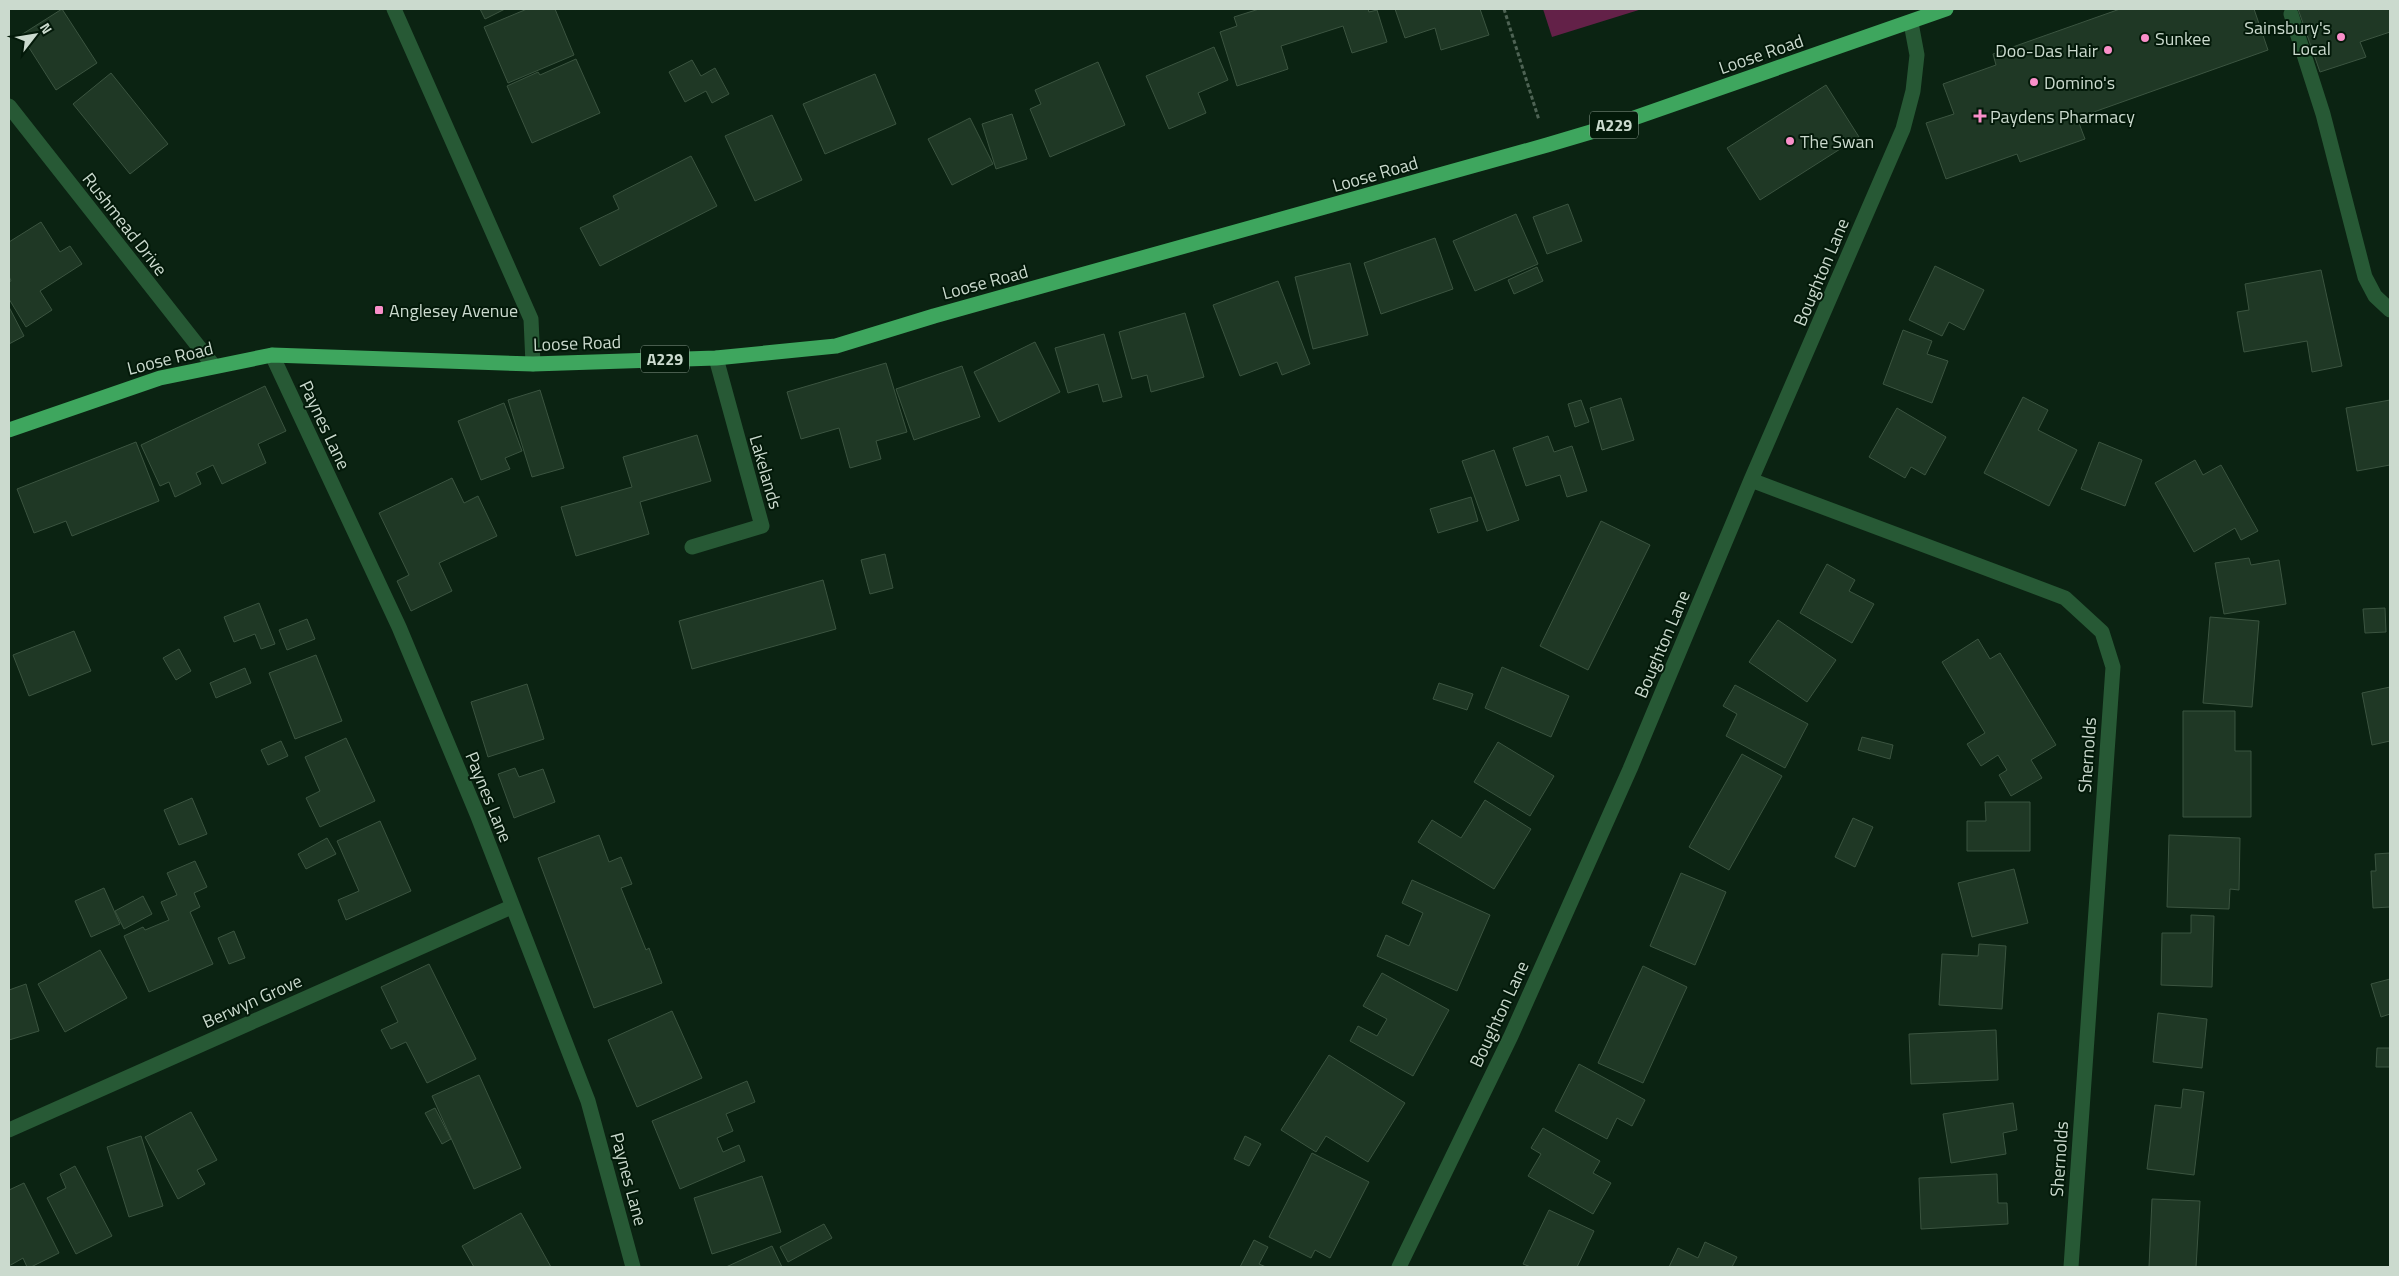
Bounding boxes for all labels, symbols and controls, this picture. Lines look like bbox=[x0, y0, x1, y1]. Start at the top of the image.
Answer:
north arrow bbox=[10, 10, 60, 60]
place label: Sainsbury's Local bbox=[2244, 14, 2331, 62]
text: N bbox=[35, 18, 58, 38]
place label: Sunkee bbox=[2155, 25, 2211, 52]
street label: Loose Road bbox=[1715, 27, 1807, 81]
marker: Sainsbury's Local bbox=[2335, 31, 2347, 43]
marker: Sunkee bbox=[2139, 32, 2151, 44]
place label: Doo-Das Hair bbox=[1995, 37, 2098, 64]
marker: Doo-Das Hair bbox=[2102, 44, 2114, 56]
place label: Domino's bbox=[2044, 69, 2115, 96]
marker: Domino's bbox=[2028, 76, 2040, 88]
place label: Paydens Pharmacy bbox=[1990, 103, 2135, 130]
marker: Paydens Pharmacy bbox=[1974, 110, 1986, 122]
road number: A229 bbox=[1590, 112, 1638, 138]
place label: The Swan bbox=[1800, 128, 1874, 155]
marker: The Swan bbox=[1784, 135, 1796, 147]
street label: Loose Road bbox=[1329, 149, 1421, 199]
street label: Rushmead Drive bbox=[76, 167, 174, 281]
street label: Boughton Lane bbox=[1786, 214, 1856, 330]
street label: Loose Road bbox=[939, 258, 1031, 306]
place label: Anglesey Avenue bbox=[389, 297, 518, 324]
marker: Anglesey Avenue bbox=[373, 304, 385, 316]
street label: Loose Road bbox=[533, 328, 621, 358]
street label: Loose Road bbox=[124, 334, 216, 382]
road number: A229 bbox=[641, 346, 689, 372]
street label: Paynes Lane bbox=[293, 376, 357, 474]
street label: Lakelands bbox=[743, 432, 789, 512]
street label: Boughton Lane bbox=[1627, 586, 1697, 702]
street label: Shernolds bbox=[2071, 716, 2103, 794]
street label: Paynes Lane bbox=[459, 748, 519, 846]
street label: Boughton Lane bbox=[1462, 956, 1536, 1072]
street label: Berwyn Grove bbox=[198, 967, 306, 1035]
street label: Shernolds bbox=[2043, 1120, 2075, 1198]
street label: Paynes Lane bbox=[604, 1129, 654, 1229]

